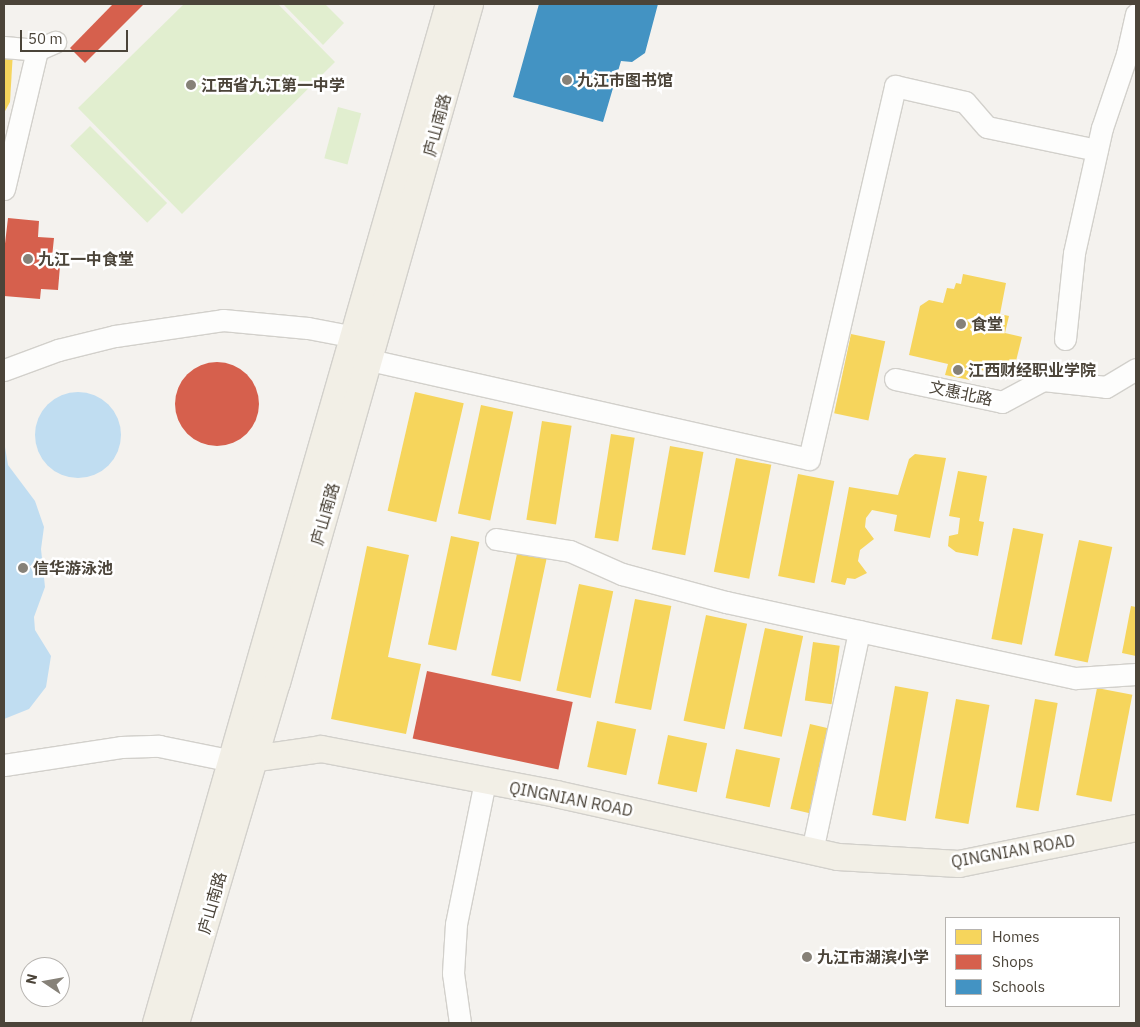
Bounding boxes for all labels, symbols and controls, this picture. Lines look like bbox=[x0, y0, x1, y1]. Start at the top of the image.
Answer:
scale bar bbox=[22, 20, 130, 52]
text: 50 m bbox=[28, 29, 63, 48]
place label: 九江市图书馆 bbox=[577, 70, 673, 90]
marker: 九江市图书馆 bbox=[561, 74, 573, 86]
place label: 江西省九江第一中学 bbox=[201, 75, 345, 95]
marker: 江西省九江第一中学 bbox=[185, 79, 197, 91]
street label: 庐山南路 bbox=[419, 92, 455, 158]
place label: 九江一中食堂 bbox=[38, 249, 134, 269]
marker: 九江一中食堂 bbox=[22, 253, 34, 265]
place label: 食堂 bbox=[971, 314, 1003, 334]
marker: 食堂 bbox=[955, 318, 967, 330]
place label: 江西财经职业学院 bbox=[968, 360, 1096, 380]
marker: 江西财经职业学院 bbox=[952, 364, 964, 376]
street label: 文惠北路 bbox=[928, 377, 994, 409]
street label: 庐山南路 bbox=[307, 481, 343, 547]
place label: 信华游泳池 bbox=[33, 558, 113, 578]
marker: 信华游泳池 bbox=[17, 562, 29, 574]
street label: QINGNIAN ROAD bbox=[508, 778, 634, 820]
street label: QINGNIAN ROAD bbox=[950, 831, 1076, 871]
street label: 庐山南路 bbox=[194, 870, 230, 936]
legend bbox=[945, 917, 1120, 1007]
text: Homes bbox=[992, 927, 1040, 946]
place label: 九江市湖滨小学 bbox=[817, 947, 929, 967]
marker: 九江市湖滨小学 bbox=[801, 951, 813, 963]
text: Shops bbox=[992, 952, 1034, 971]
north arrow bbox=[20, 957, 70, 1007]
text: N bbox=[21, 972, 41, 986]
text: Schools bbox=[992, 977, 1045, 996]

